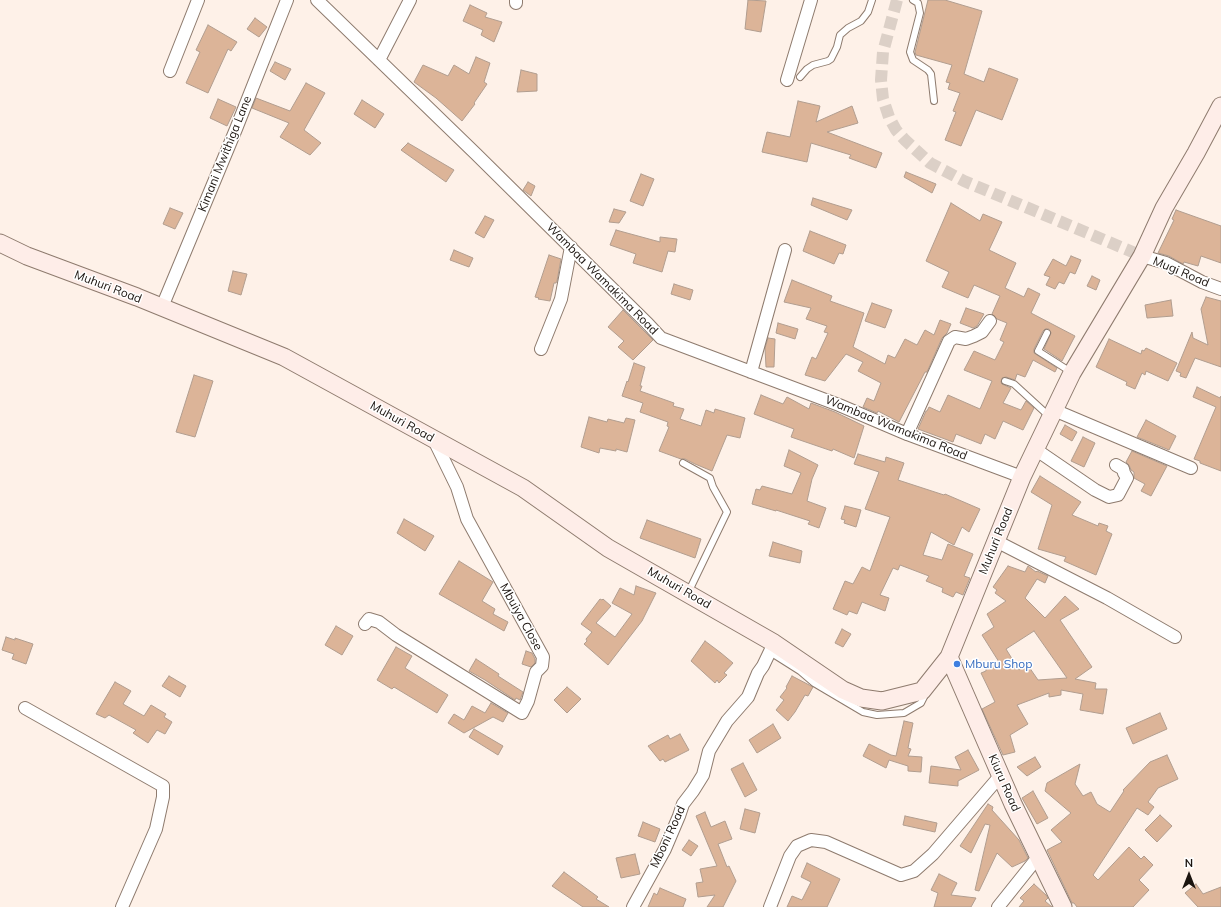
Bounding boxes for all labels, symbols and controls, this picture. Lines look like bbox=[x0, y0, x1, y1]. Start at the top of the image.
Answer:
street label: Kimani Mwithiga Lane bbox=[195, 94, 255, 214]
street label: Wambaa Wamakima Road bbox=[543, 220, 661, 338]
street label: Mugi Road bbox=[1151, 254, 1211, 290]
street label: Muhuri Road bbox=[72, 268, 144, 306]
street label: Wambaa Wamakima Road bbox=[823, 393, 969, 463]
street label: Muhuri Road bbox=[367, 399, 437, 445]
street label: Muhuri Road bbox=[976, 505, 1016, 577]
street label: Muhuri Road bbox=[645, 564, 713, 612]
street label: Mbuiya Close bbox=[497, 581, 545, 653]
place label: Mburu Shop bbox=[965, 657, 1032, 671]
marker: Mburu Shop bbox=[952, 659, 962, 669]
street label: Kiuru Road bbox=[985, 752, 1023, 814]
street label: Mboni Road bbox=[647, 804, 689, 870]
north arrow bbox=[1169, 855, 1209, 895]
text: N bbox=[1185, 856, 1193, 870]

